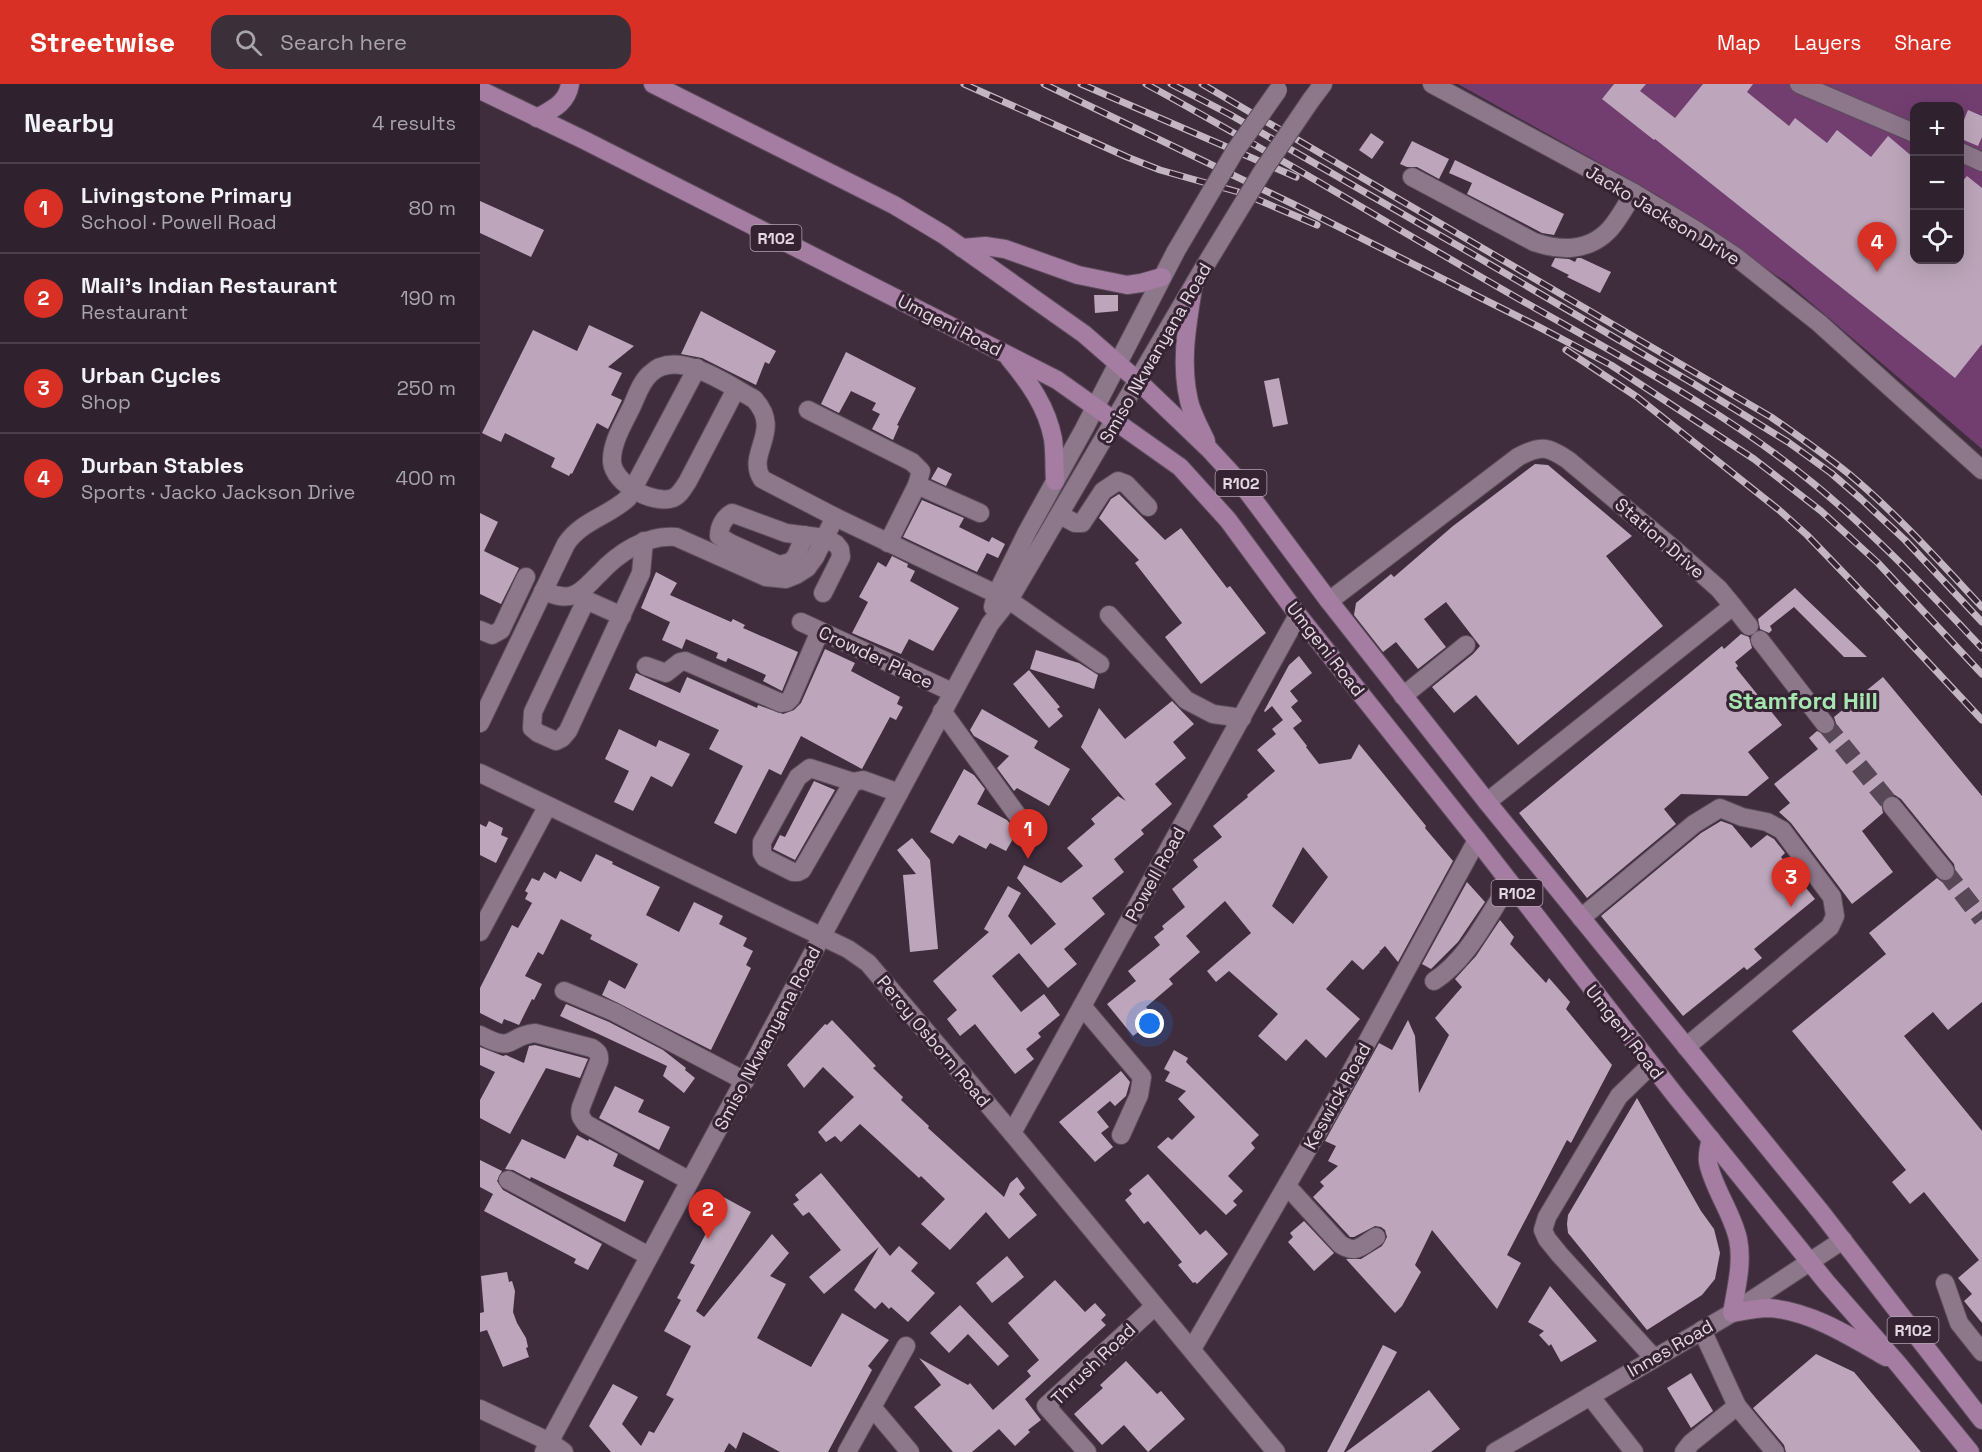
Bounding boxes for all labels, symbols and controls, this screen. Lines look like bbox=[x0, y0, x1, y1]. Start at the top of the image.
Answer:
search box bbox=[211, 15, 631, 69]
text: Streetwise bbox=[30, 24, 175, 60]
icon: search bbox=[232, 26, 265, 59]
text: Search here bbox=[280, 28, 407, 56]
text: Map bbox=[1717, 29, 1761, 56]
text: Layers bbox=[1794, 29, 1861, 56]
text: Share bbox=[1894, 29, 1952, 56]
map controls bbox=[1910, 102, 1964, 264]
button: + bbox=[1910, 102, 1964, 156]
text: Nearby bbox=[24, 106, 114, 140]
text: 4 results bbox=[372, 110, 456, 136]
button: − bbox=[1910, 156, 1964, 210]
street label: Jacko Jackson Drive bbox=[1582, 160, 1744, 270]
text: Livingstone Primary bbox=[81, 181, 292, 209]
text: 1 bbox=[39, 195, 48, 221]
text: 80 m bbox=[408, 195, 456, 221]
text: School · Powell Road bbox=[81, 209, 277, 235]
button: locate bbox=[1910, 210, 1964, 264]
pin: 4 bbox=[1858, 222, 1896, 272]
road number: R102 bbox=[750, 225, 802, 251]
street label: Smiso Nkwanyana Road bbox=[1094, 259, 1216, 447]
text: Mali's Indian Restaurant bbox=[81, 271, 338, 299]
text: 2 bbox=[38, 285, 49, 311]
text: 190 m bbox=[400, 285, 456, 311]
street label: Umgeni Road bbox=[894, 289, 1006, 361]
text: Restaurant bbox=[81, 299, 188, 325]
text: Urban Cycles bbox=[81, 361, 221, 389]
text: 3 bbox=[37, 375, 50, 401]
text: 250 m bbox=[397, 375, 456, 401]
text: Shop bbox=[81, 389, 131, 415]
text: Durban Stables bbox=[81, 451, 244, 479]
text: 4 bbox=[37, 465, 50, 491]
text: 400 m bbox=[396, 465, 456, 491]
road number: R102 bbox=[1216, 470, 1266, 496]
text: Sports · Jacko Jackson Drive bbox=[81, 479, 355, 505]
street label: Station Drive bbox=[1610, 493, 1710, 583]
street label: Umgeni Road bbox=[1282, 597, 1370, 701]
street label: Crowder Place bbox=[815, 620, 937, 694]
district label: Stamford Hill bbox=[1728, 685, 1878, 716]
pin: 1 bbox=[1008, 810, 1048, 859]
street label: Powell Road bbox=[1120, 823, 1190, 925]
pin: 3 bbox=[1772, 858, 1810, 907]
road number: R102 bbox=[1492, 880, 1542, 906]
street label: Smiso Nkwanyana Road bbox=[709, 942, 825, 1134]
street label: Percy Osborn Road bbox=[872, 970, 996, 1112]
street label: Umgeni Road bbox=[1581, 980, 1669, 1084]
your location bbox=[1135, 1009, 1164, 1038]
street label: Keswick Road bbox=[1298, 1039, 1376, 1153]
pin: 2 bbox=[688, 1190, 728, 1239]
street label: Innes Road bbox=[1623, 1314, 1717, 1382]
road number: R102 bbox=[1888, 1317, 1938, 1343]
street label: Thrush Road bbox=[1046, 1318, 1140, 1410]

